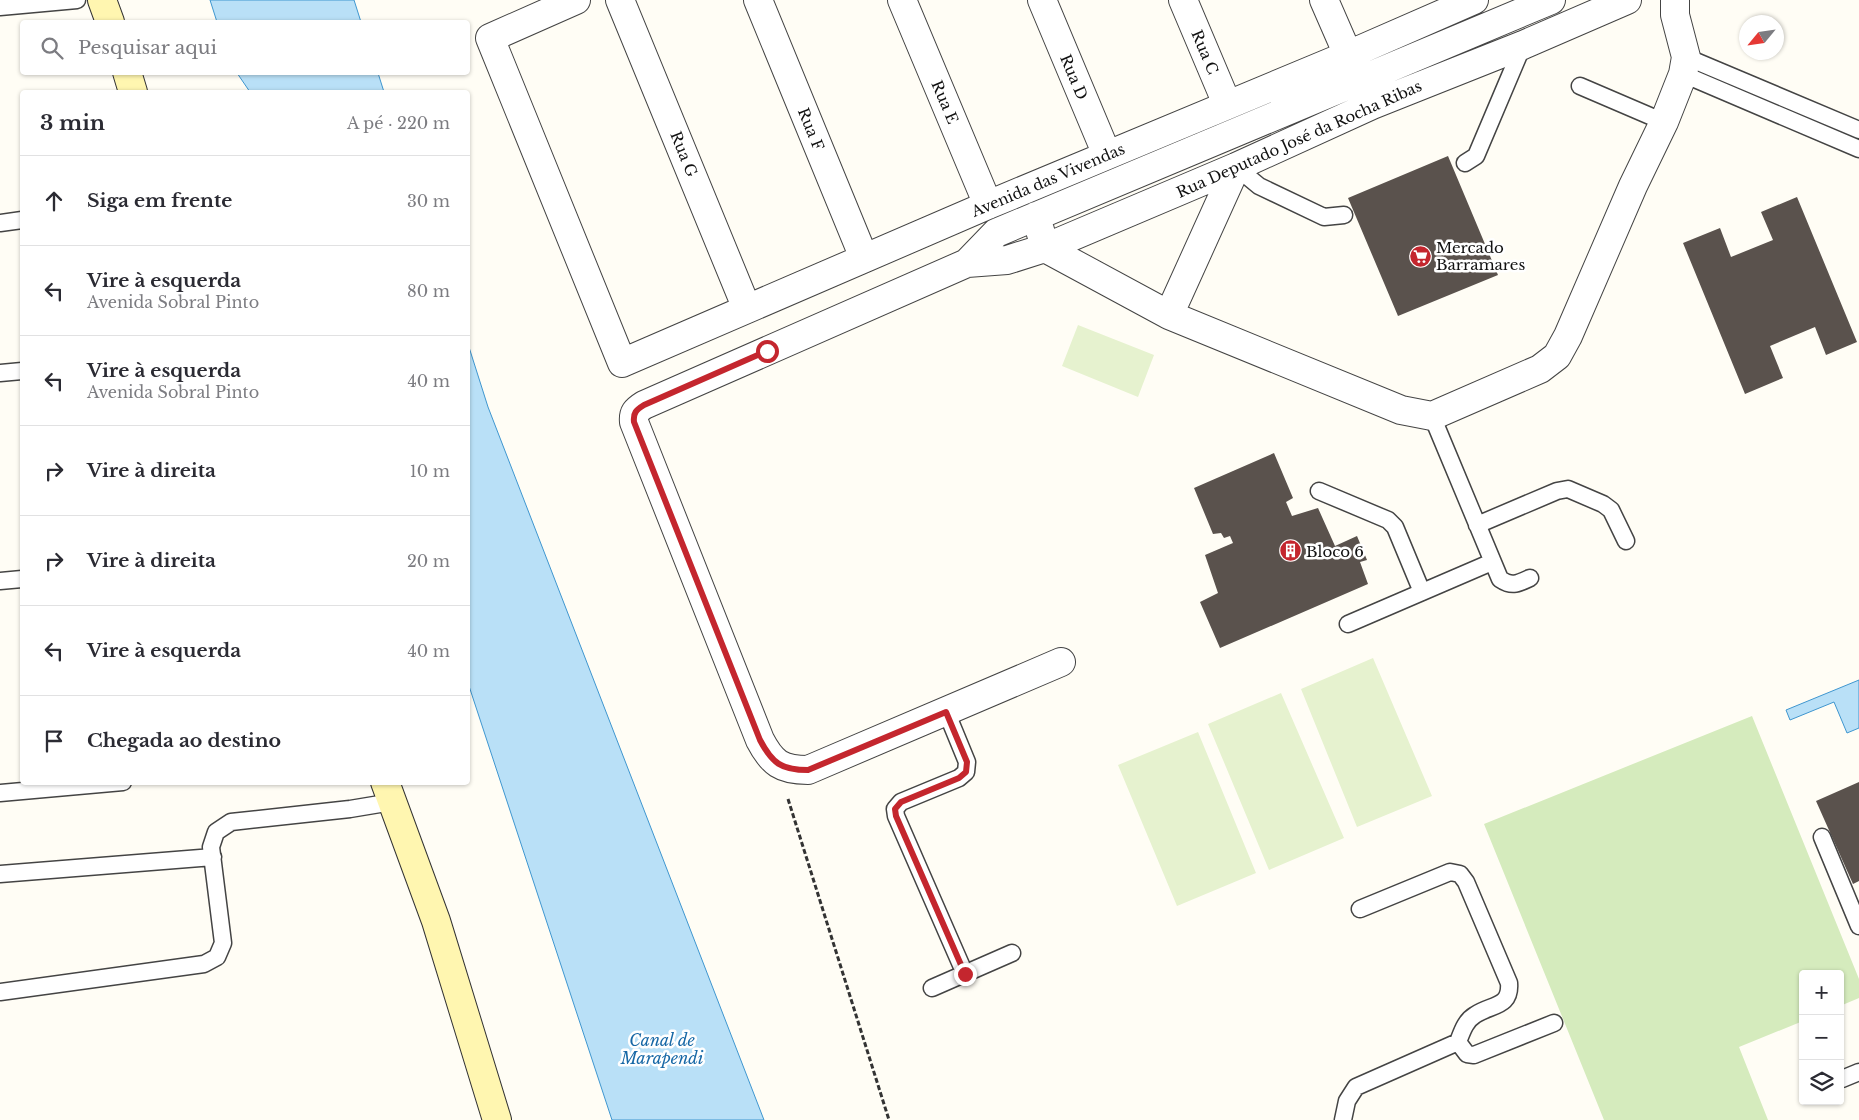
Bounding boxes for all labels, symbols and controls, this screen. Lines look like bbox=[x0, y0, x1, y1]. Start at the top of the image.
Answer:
north arrow bbox=[1739, 15, 1784, 60]
search box bbox=[20, 20, 470, 75]
street label: Rua C bbox=[1187, 27, 1223, 77]
icon: search bbox=[38, 34, 66, 62]
text: Pesquisar aqui bbox=[78, 36, 217, 59]
street label: Rua D bbox=[1056, 51, 1092, 103]
street label: Rua Deputado José da Rocha Ribas bbox=[1173, 76, 1425, 202]
street label: Rua E bbox=[927, 77, 963, 127]
street label: Rua F bbox=[794, 105, 828, 153]
text: 3 min bbox=[40, 110, 105, 136]
text: A pé · 220 m bbox=[347, 113, 450, 133]
street label: Rua G bbox=[666, 128, 702, 180]
street label: Avenida das Vivendas bbox=[968, 139, 1128, 221]
icon: ahead bbox=[40, 187, 68, 215]
text: Siga em frente bbox=[87, 189, 232, 212]
text: 30 m bbox=[407, 191, 450, 211]
place label: Mercado Barramares bbox=[1436, 238, 1525, 274]
supermarket icon: Mercado Barramares bbox=[1408, 244, 1432, 268]
text: Vire à esquerda bbox=[87, 269, 241, 292]
icon: left bbox=[40, 277, 68, 305]
text: 80 m bbox=[407, 281, 450, 301]
text: Avenida Sobral Pinto bbox=[87, 292, 259, 312]
route start bbox=[756, 340, 779, 363]
text: Vire à esquerda bbox=[87, 359, 241, 382]
icon: left bbox=[40, 367, 68, 395]
text: 40 m bbox=[407, 371, 450, 391]
text: Avenida Sobral Pinto bbox=[87, 382, 259, 402]
icon: right bbox=[40, 457, 68, 485]
text: Vire à direita bbox=[87, 459, 216, 482]
text: 10 m bbox=[410, 461, 450, 481]
building icon: Bloco 6 bbox=[1278, 539, 1302, 563]
place label: Bloco 6 bbox=[1306, 542, 1364, 561]
icon: right bbox=[40, 547, 68, 575]
text: Vire à direita bbox=[87, 549, 216, 572]
text: 20 m bbox=[407, 551, 450, 571]
icon: left bbox=[40, 637, 68, 665]
text: Vire à esquerda bbox=[87, 639, 241, 662]
text: 40 m bbox=[407, 641, 450, 661]
icon: arrive bbox=[40, 727, 68, 755]
text: Chegada ao destino bbox=[87, 729, 281, 752]
route end bbox=[954, 963, 977, 986]
map controls bbox=[1799, 970, 1844, 1105]
button: + bbox=[1799, 970, 1844, 1015]
button: − bbox=[1799, 1015, 1844, 1060]
water label: Canal de Marapendi bbox=[620, 1030, 704, 1068]
button: layers bbox=[1799, 1060, 1844, 1105]

